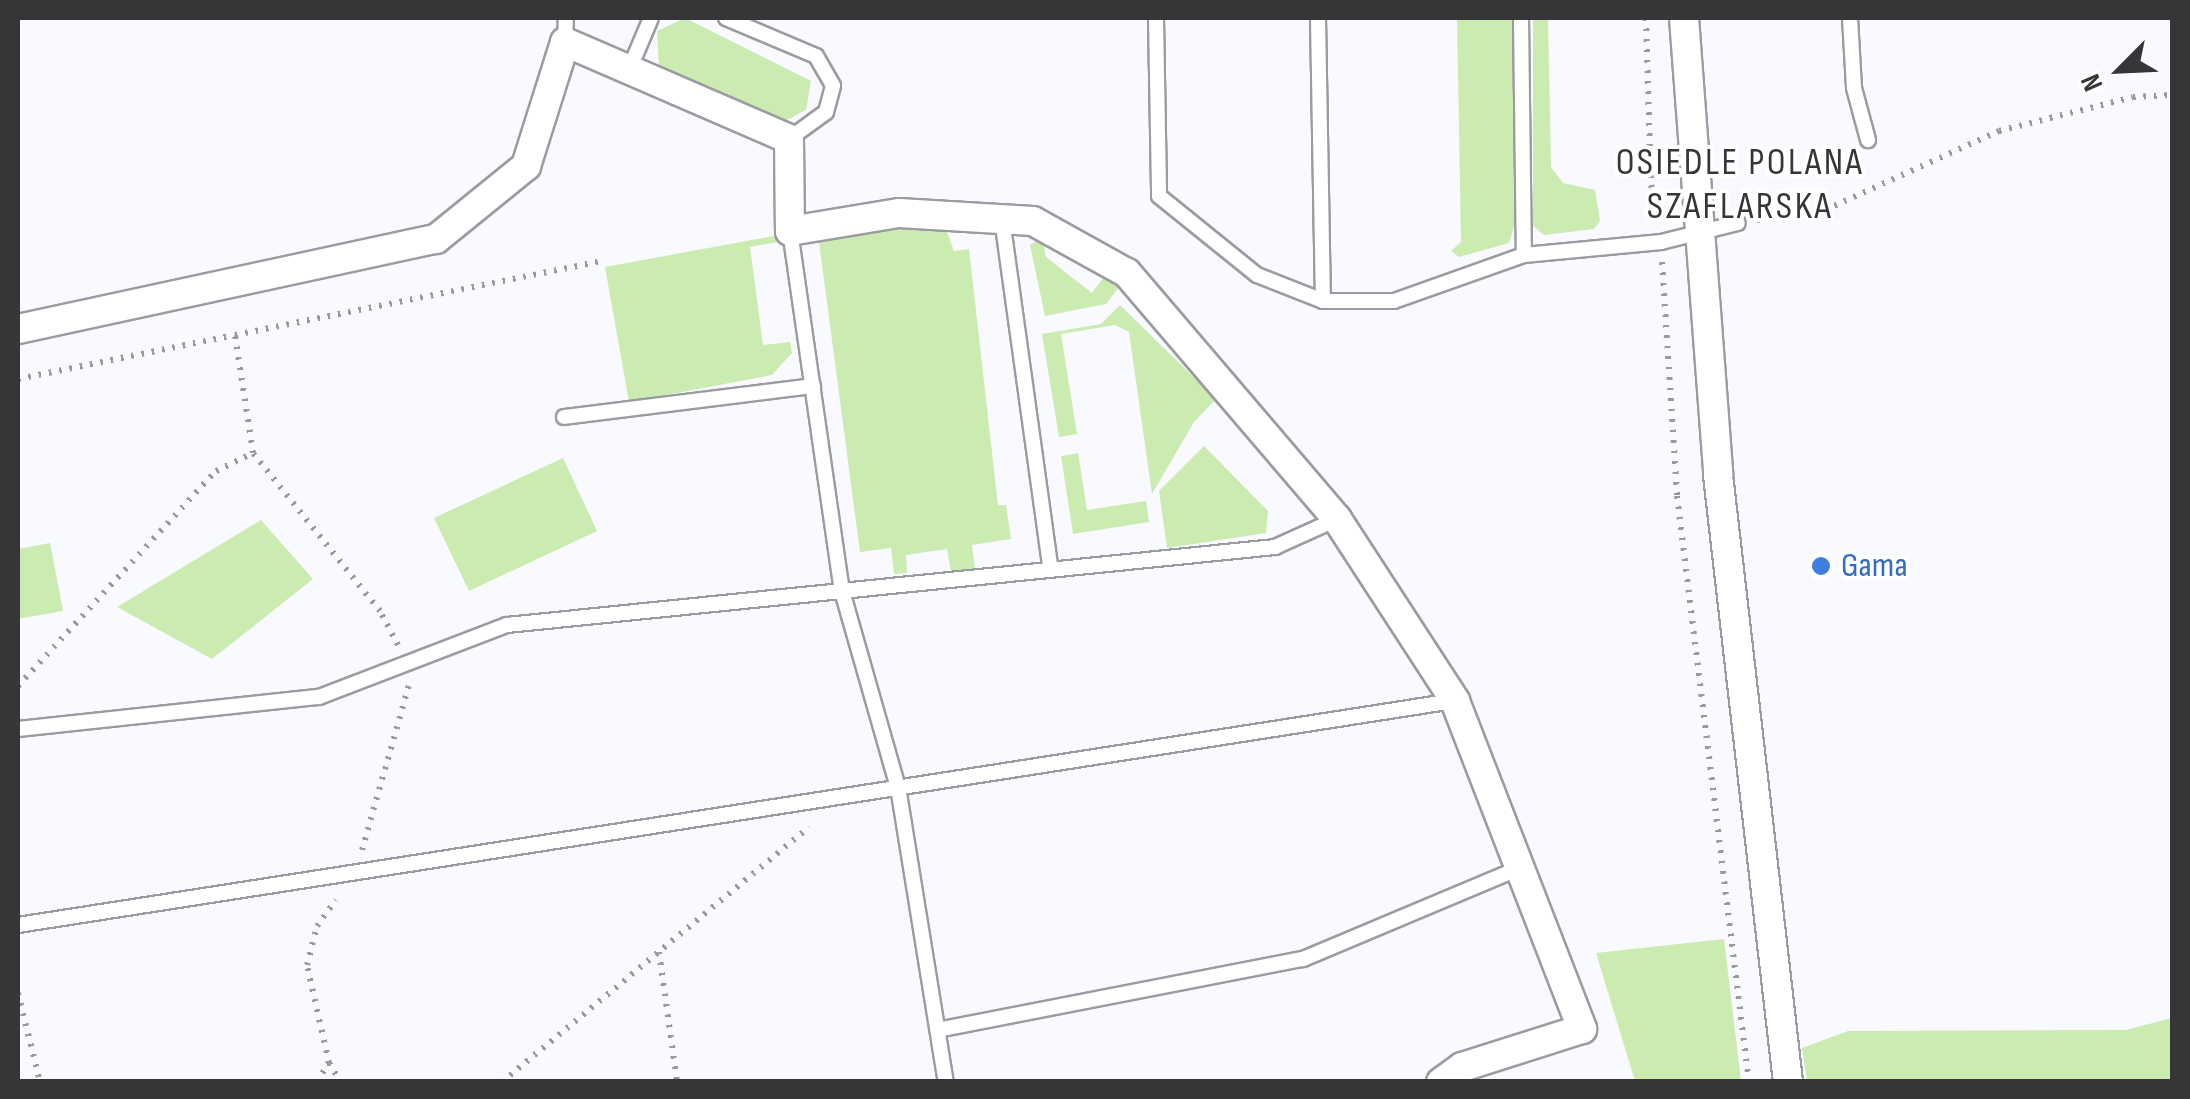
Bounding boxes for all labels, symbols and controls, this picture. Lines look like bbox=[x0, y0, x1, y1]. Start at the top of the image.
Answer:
north arrow bbox=[2070, 20, 2170, 120]
text: N bbox=[2074, 69, 2110, 96]
district label: OSIEDLE POLANA SZAFLARSKA bbox=[1616, 140, 1864, 230]
place label: Gama bbox=[1841, 545, 1908, 587]
marker: Gama bbox=[1810, 555, 1832, 577]

